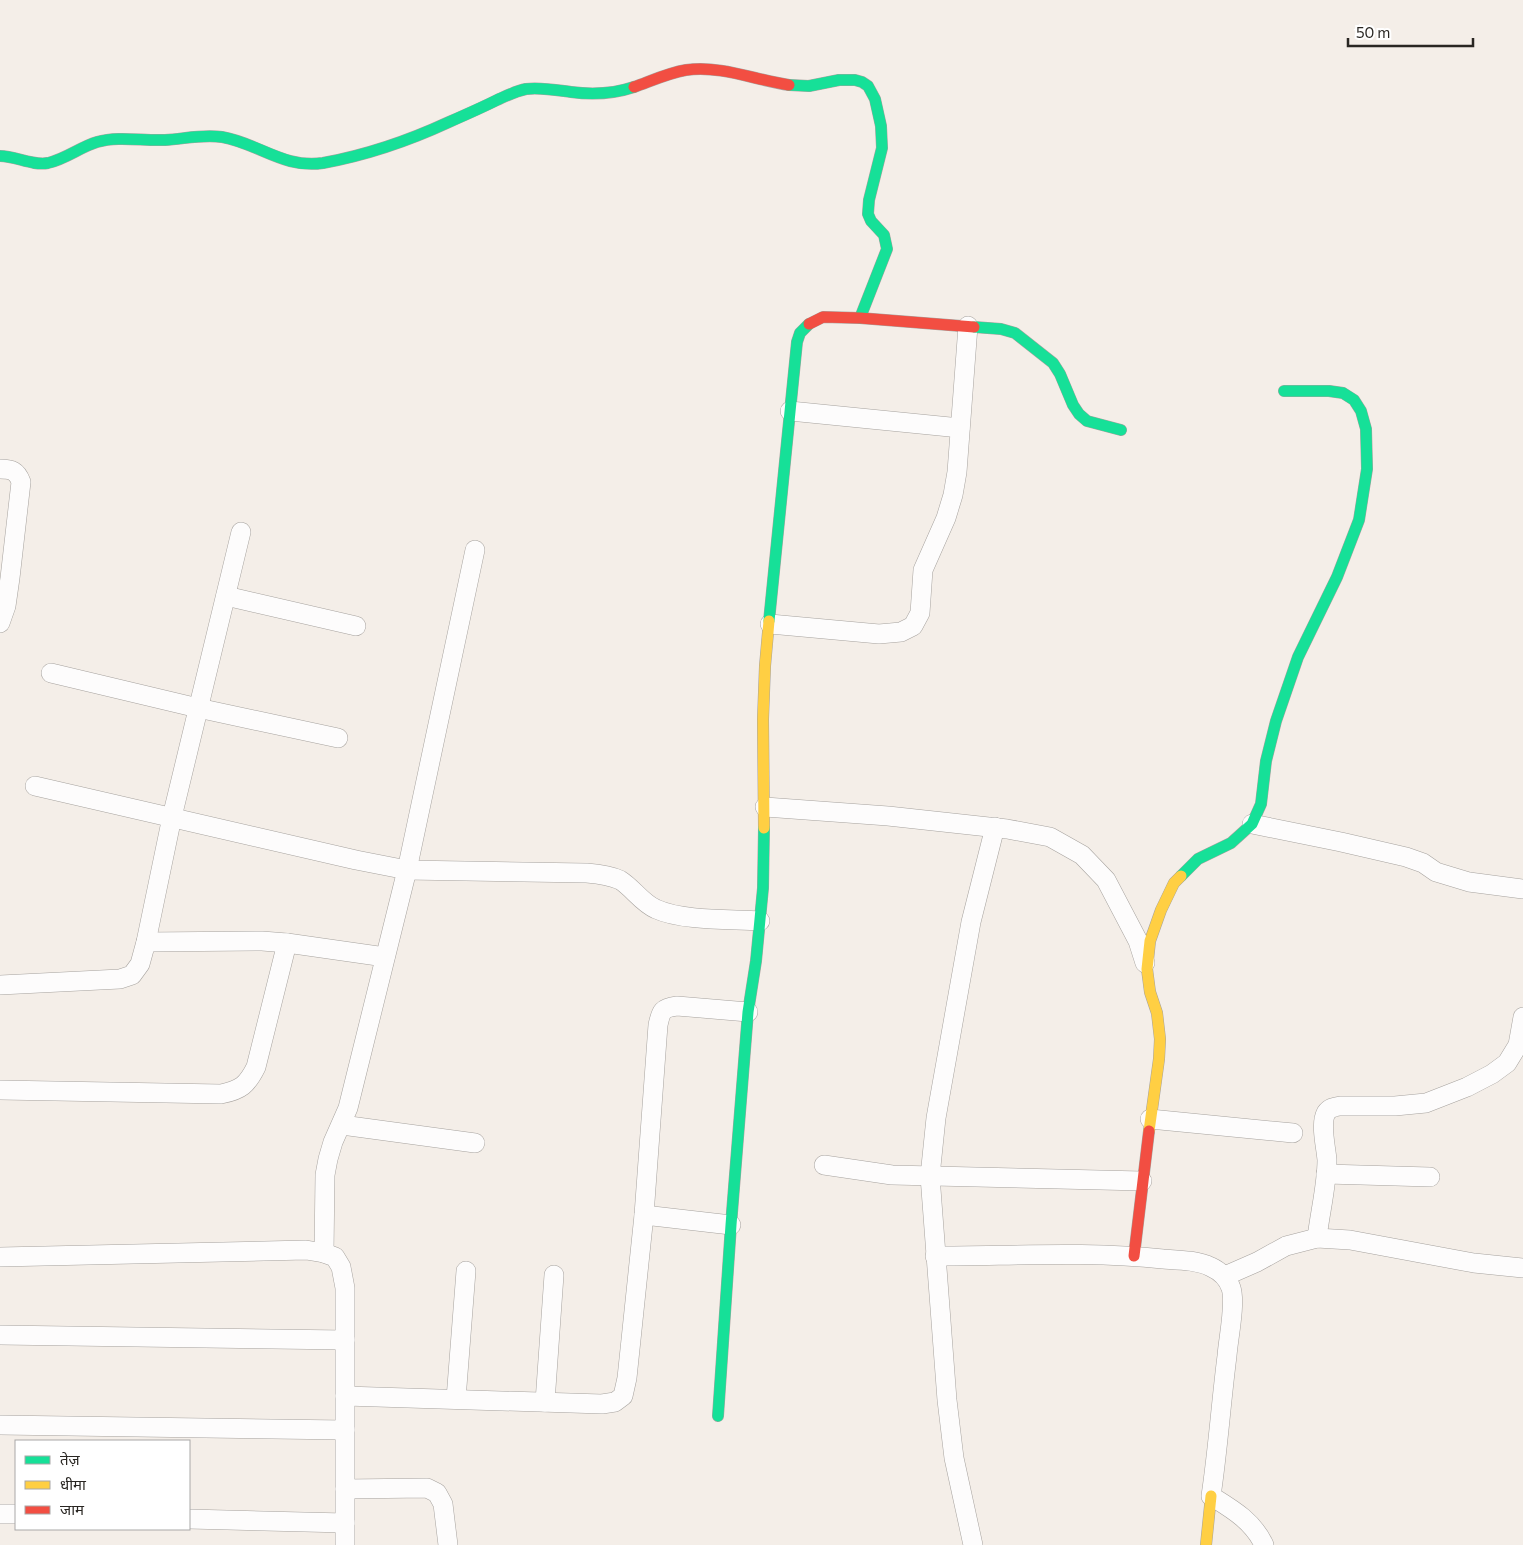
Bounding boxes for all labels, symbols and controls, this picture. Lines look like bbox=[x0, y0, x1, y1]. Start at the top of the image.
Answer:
scale bar bbox=[1348, 15, 1473, 47]
text: 50 m bbox=[1356, 23, 1390, 41]
legend bbox=[15, 1440, 190, 1530]
text: तेज़ bbox=[60, 1450, 81, 1468]
text: धीमा bbox=[60, 1475, 87, 1493]
text: जाम bbox=[60, 1500, 85, 1518]

